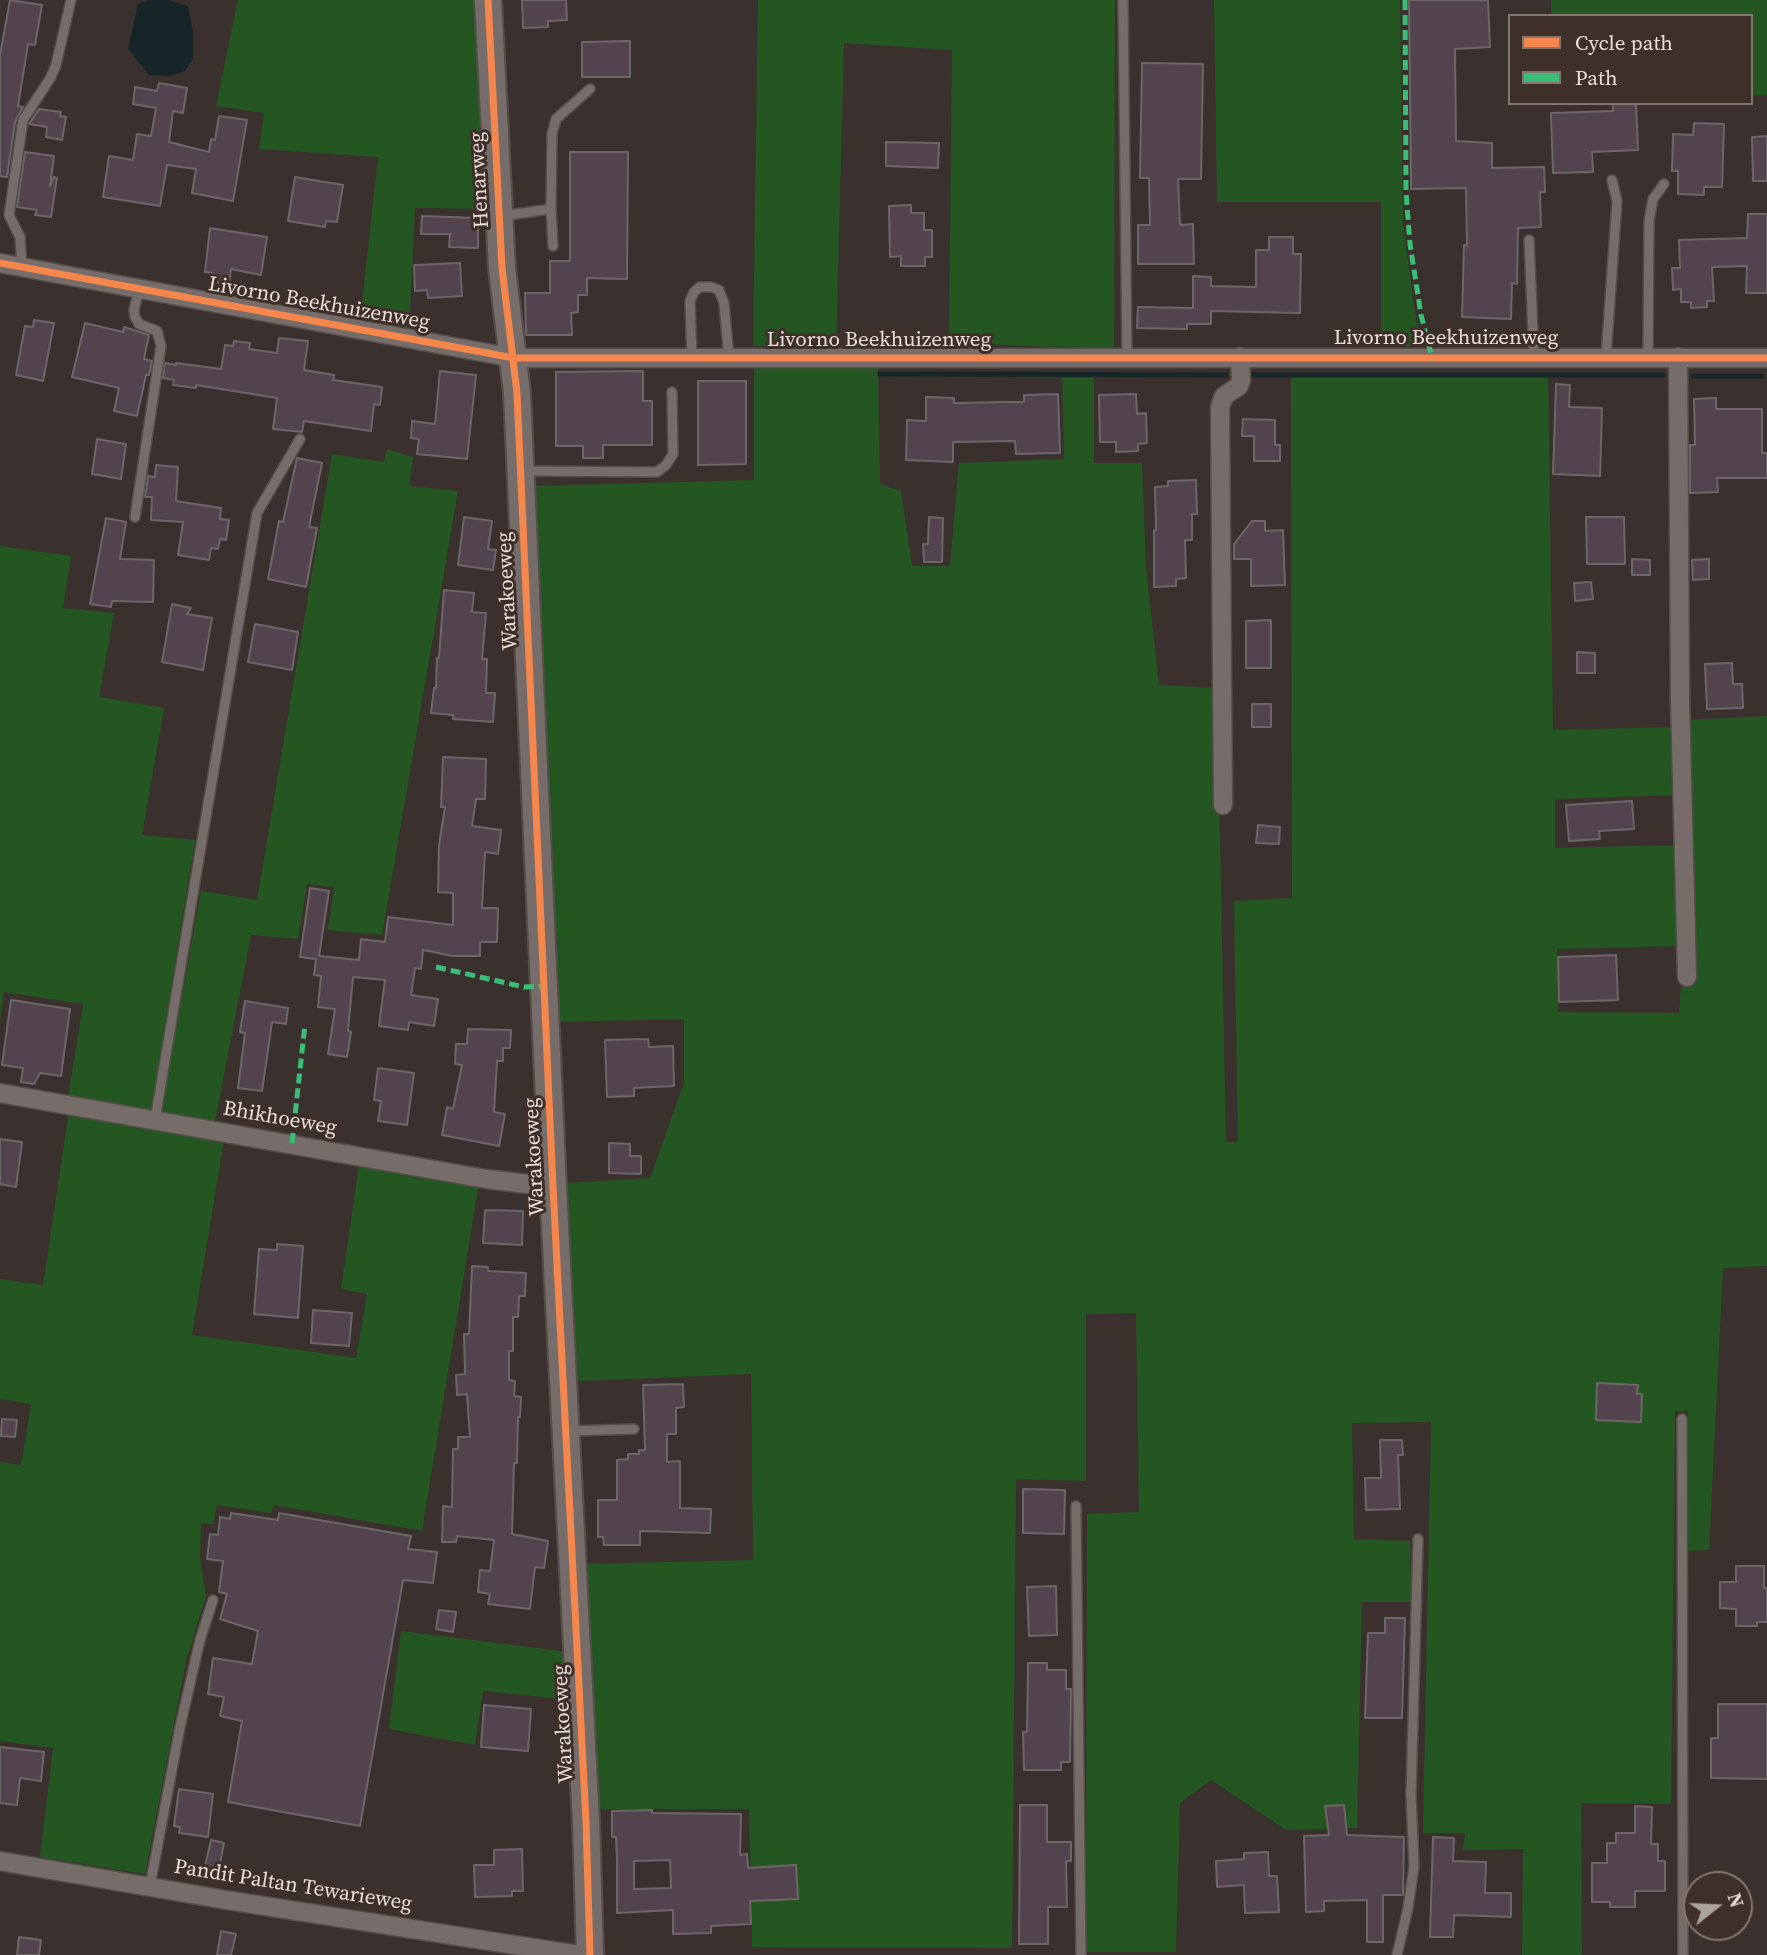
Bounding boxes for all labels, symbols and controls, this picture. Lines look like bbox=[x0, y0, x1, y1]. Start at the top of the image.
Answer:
legend bbox=[1508, 14, 1753, 105]
text: Cycle path bbox=[1575, 28, 1673, 57]
text: Path bbox=[1575, 63, 1618, 92]
street label: Henarweg bbox=[465, 131, 495, 229]
street label: Livorno Beekhuizenweg bbox=[206, 272, 432, 336]
street label: Livorno Beekhuizenweg bbox=[1334, 326, 1558, 352]
street label: Livorno Beekhuizenweg bbox=[767, 328, 991, 354]
street label: Warakoeweg bbox=[492, 531, 524, 651]
street label: Bhikhoeweg bbox=[221, 1097, 339, 1141]
street label: Warakoeweg bbox=[519, 1097, 551, 1217]
street label: Warakoeweg bbox=[548, 1664, 580, 1784]
street label: Pandit Paltan Tewarieweg bbox=[172, 1855, 414, 1917]
north arrow bbox=[1683, 1871, 1753, 1941]
text: N bbox=[1722, 1890, 1751, 1911]

